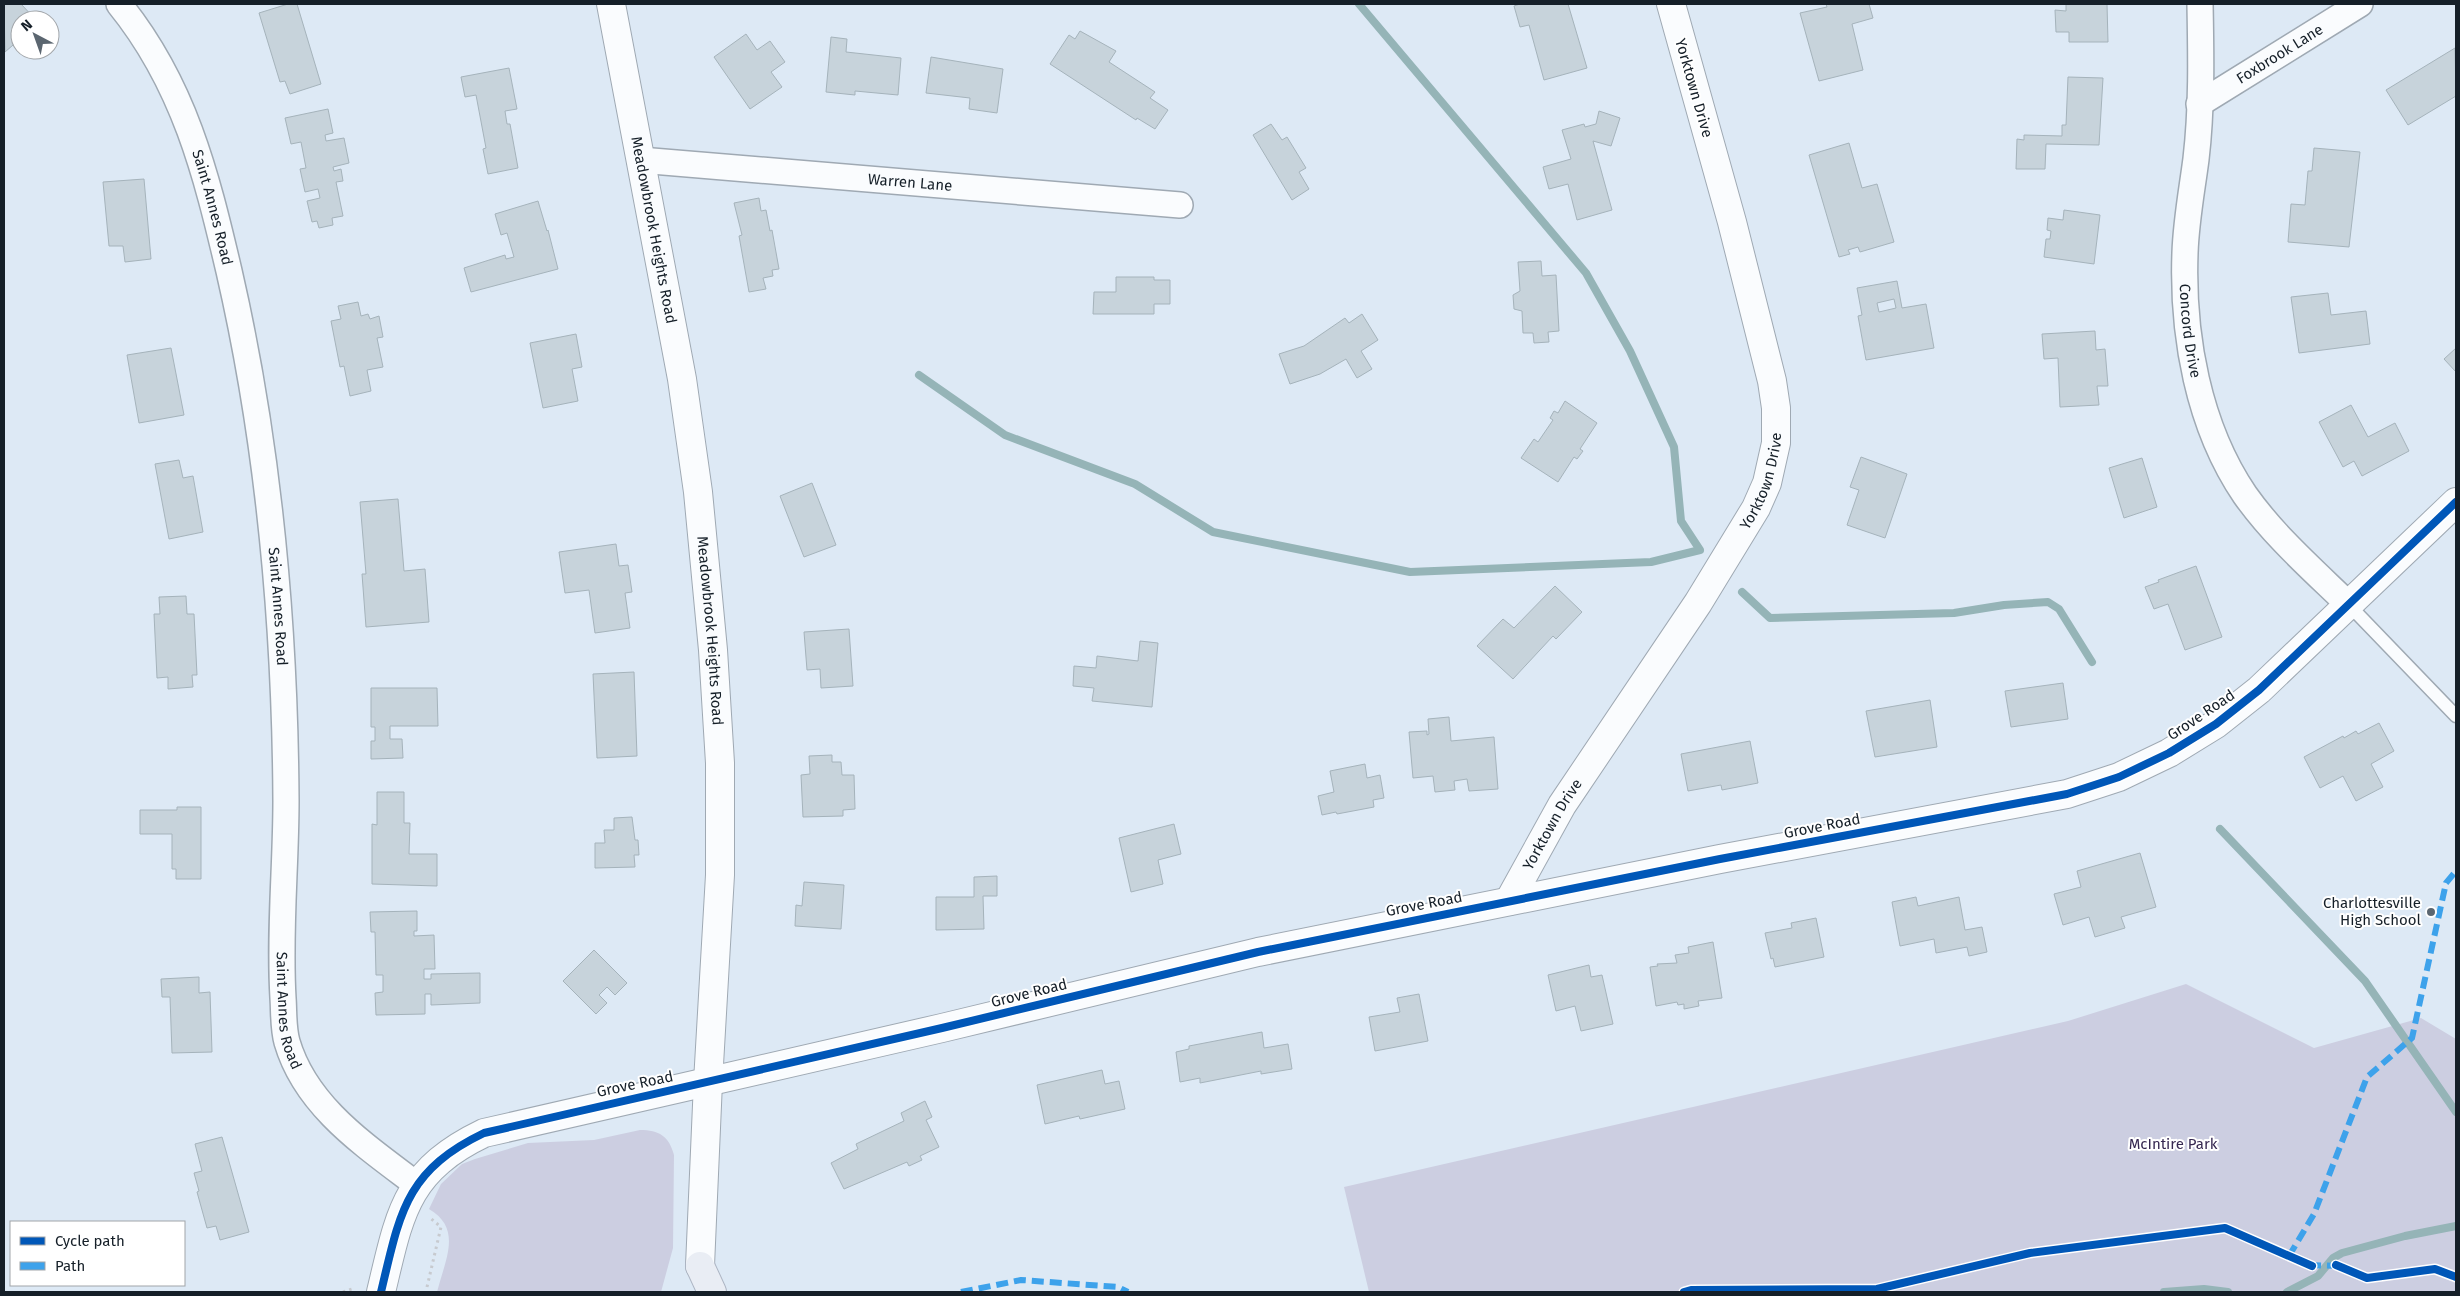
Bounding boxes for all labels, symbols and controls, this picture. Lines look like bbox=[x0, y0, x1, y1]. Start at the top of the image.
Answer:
north arrow bbox=[10, 10, 60, 60]
text: N bbox=[18, 16, 36, 35]
street label: Foxbrook Lane bbox=[2233, 20, 2326, 88]
street label: Yorktown Drive bbox=[1671, 36, 1717, 140]
street label: Meadowbrook Heights Road bbox=[627, 135, 680, 325]
street label: Saint Annes Road bbox=[188, 148, 236, 267]
street label: Warren Lane bbox=[867, 170, 953, 195]
street label: Concord Drive bbox=[2176, 283, 2205, 380]
street label: Yorktown Drive bbox=[1736, 433, 1785, 533]
street label: Meadowbrook Heights Road bbox=[693, 535, 727, 726]
street label: Saint Annes Road bbox=[264, 546, 291, 666]
street label: Grove Road bbox=[2164, 686, 2238, 744]
street label: Yorktown Drive bbox=[1519, 775, 1586, 873]
street label: Grove Road bbox=[1782, 810, 1862, 842]
street label: Grove Road bbox=[1384, 888, 1464, 920]
place label: Charlottesville High School bbox=[2323, 894, 2422, 929]
marker: Charlottesville High School bbox=[2425, 906, 2437, 918]
street label: Saint Annes Road bbox=[273, 952, 306, 1072]
street label: Grove Road bbox=[989, 975, 1069, 1011]
street label: Grove Road bbox=[595, 1067, 675, 1101]
park label: McIntire Park bbox=[2129, 1135, 2218, 1153]
legend bbox=[10, 1221, 185, 1286]
text: Cycle path bbox=[55, 1232, 125, 1250]
text: Path bbox=[55, 1257, 85, 1275]

